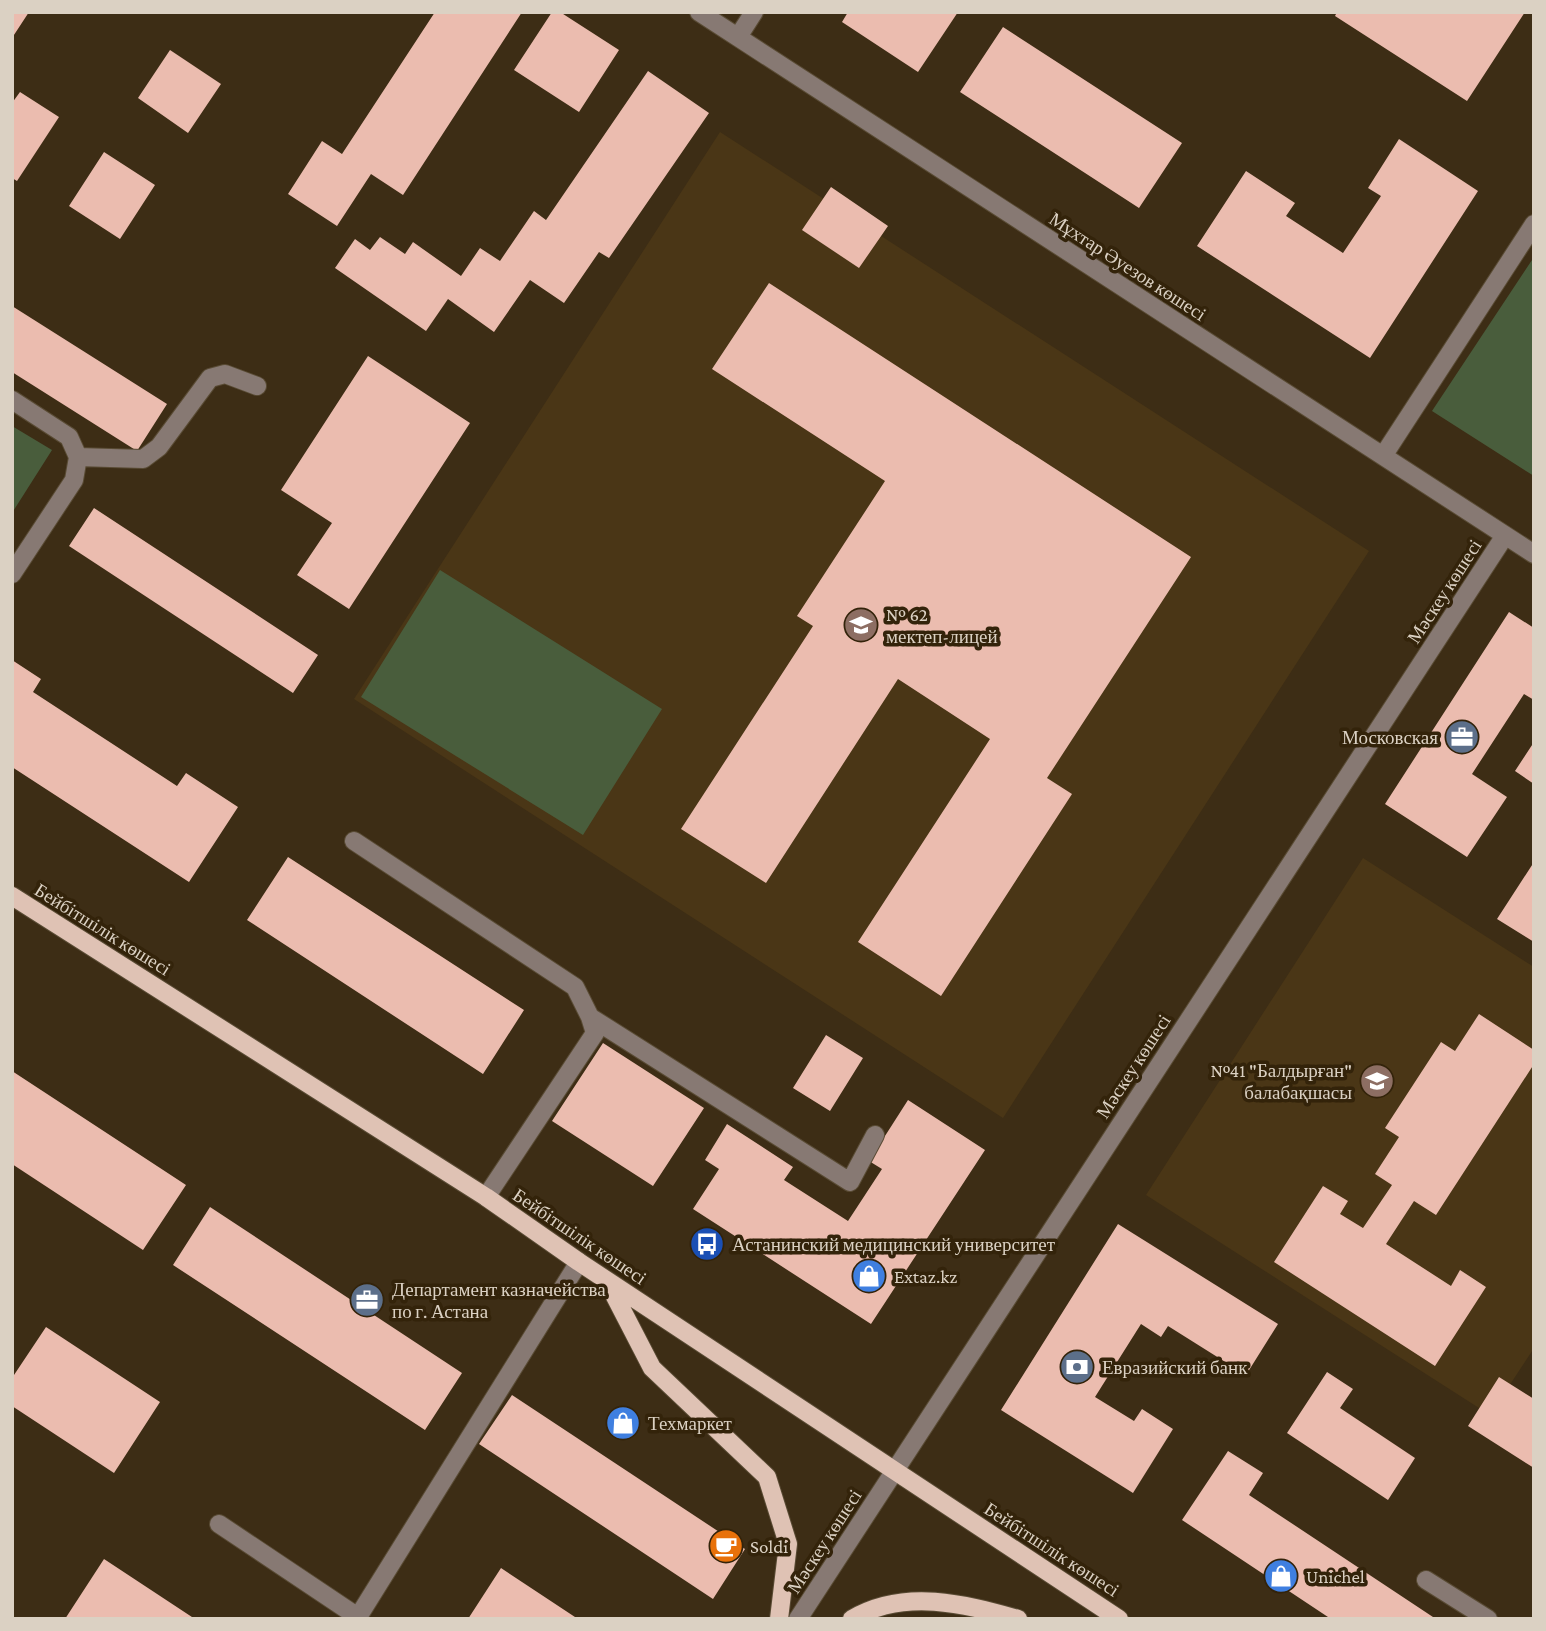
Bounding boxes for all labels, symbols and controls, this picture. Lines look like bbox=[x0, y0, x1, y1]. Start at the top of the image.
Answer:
street label: Мұхтар Әуезов көшесі bbox=[1045, 208, 1210, 325]
street label: Мәскеу көшесі bbox=[1403, 535, 1486, 647]
place label: № 62 мектеп-лицей bbox=[886, 604, 998, 647]
school or university icon: № 62 мектеп-лицей bbox=[842, 606, 880, 644]
office icon: Московская bbox=[1443, 718, 1481, 756]
place label: Московская bbox=[1342, 727, 1438, 748]
street label: Бейбітшілік көшесі bbox=[31, 879, 175, 980]
street label: Мәскеу көшесі bbox=[1092, 1010, 1175, 1122]
place label: №41 "Балдырған" балабақшасы bbox=[1210, 1060, 1352, 1103]
school or university icon: №41 "Балдырған" балабақшасы bbox=[1358, 1062, 1396, 1100]
street label: Бейбітшілік көшесі bbox=[509, 1184, 650, 1289]
bus stop icon: Астанинский медицинский университет bbox=[688, 1225, 726, 1263]
place label: Астанинский медицинский университет bbox=[732, 1234, 1056, 1255]
shop icon: Extaz.kz bbox=[850, 1257, 888, 1295]
place label: Extaz.kz bbox=[894, 1266, 957, 1287]
place label: Департамент казначейства по г. Астана bbox=[392, 1279, 606, 1322]
office icon: Департамент казначейства по г. Астана bbox=[348, 1281, 386, 1319]
bank icon: Евразийский банк bbox=[1058, 1348, 1096, 1386]
place label: Евразийский банк bbox=[1102, 1357, 1248, 1378]
shop icon: Техмаркет bbox=[604, 1404, 642, 1442]
place label: Техмаркет bbox=[648, 1413, 733, 1434]
street label: Мәскеу көшесі bbox=[783, 1485, 866, 1597]
street label: Бейбітшілік көшесі bbox=[981, 1498, 1123, 1601]
cafe icon: Soldi bbox=[707, 1527, 745, 1565]
place label: Soldi bbox=[750, 1536, 788, 1557]
shop icon: Unichel bbox=[1262, 1557, 1300, 1595]
place label: Unichel bbox=[1306, 1566, 1365, 1587]

